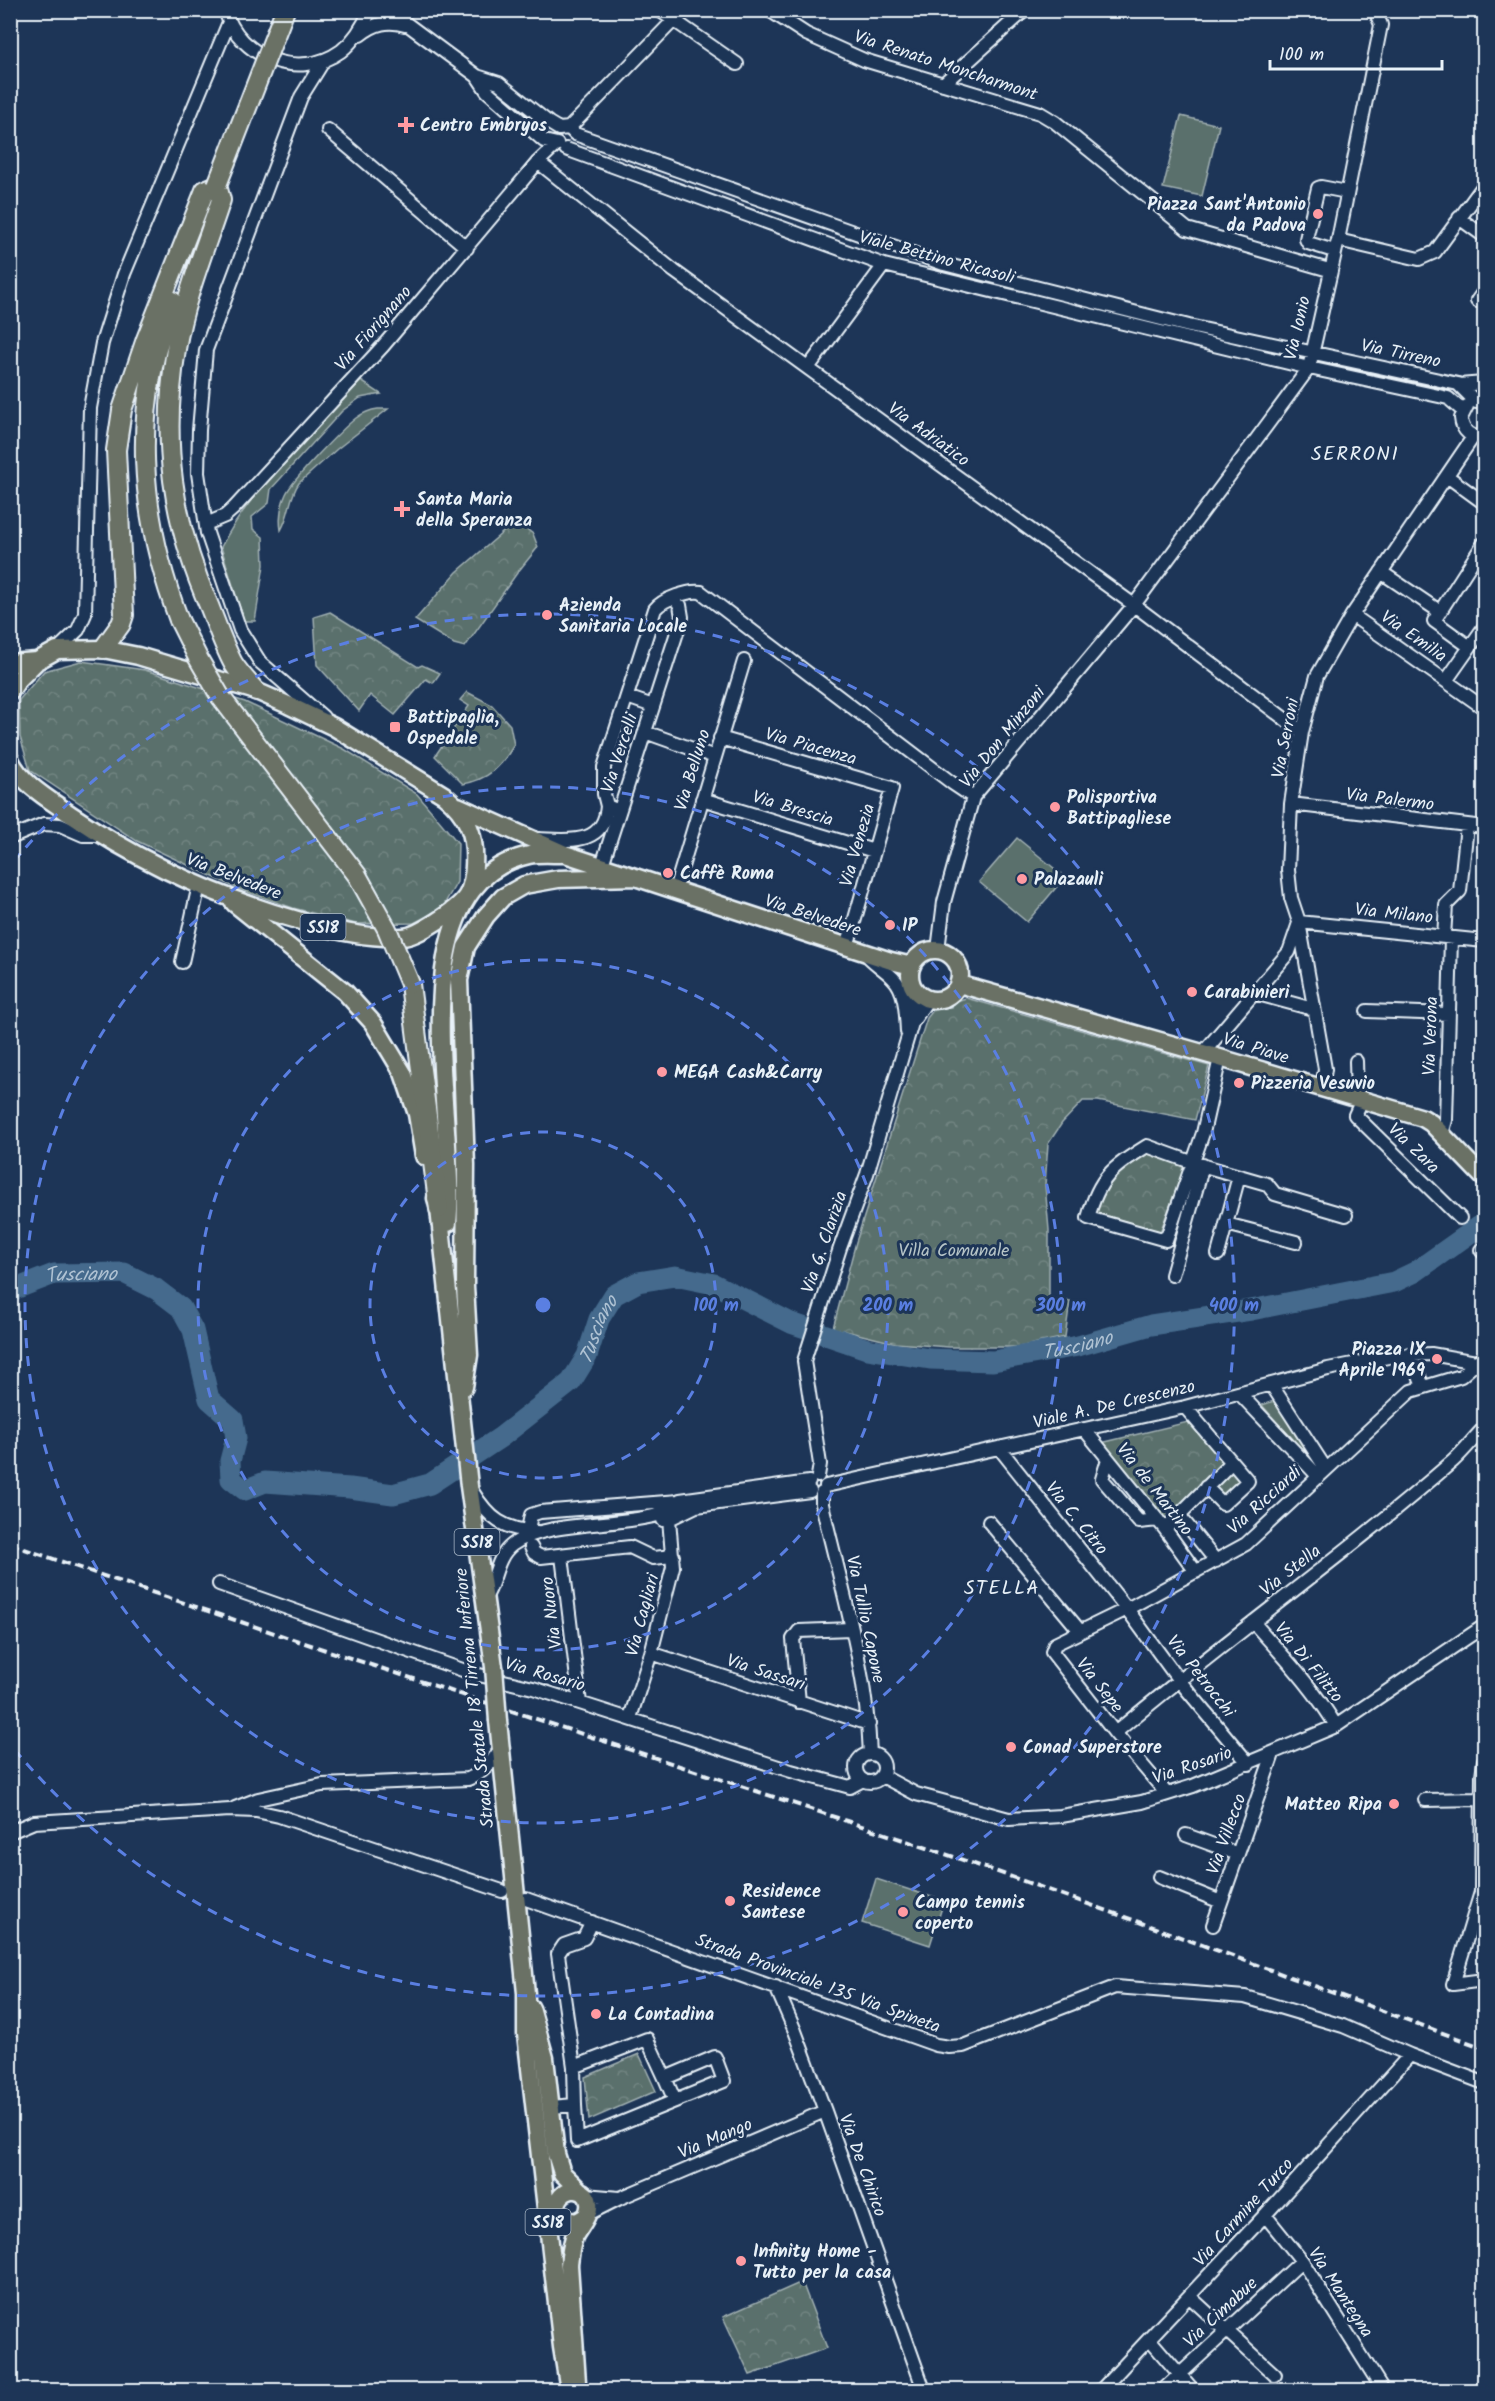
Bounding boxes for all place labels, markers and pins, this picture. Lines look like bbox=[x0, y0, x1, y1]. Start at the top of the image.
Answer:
place label: Centro Embryos bbox=[420, 112, 548, 141]
marker: Centro Embryos bbox=[397, 116, 415, 134]
place label: Piazza Sant'Antonio da Padova bbox=[1147, 191, 1306, 241]
marker: Piazza Sant'Antonio da Padova bbox=[1311, 207, 1325, 221]
place label: Santa Maria della Speranza bbox=[416, 486, 532, 536]
marker: Santa Maria della Speranza bbox=[393, 500, 411, 518]
place label: Azienda Sanitaria Locale bbox=[559, 592, 687, 642]
marker: Azienda Sanitaria Locale bbox=[540, 608, 554, 622]
place label: Battipaglia, Ospedale bbox=[407, 704, 499, 754]
marker: Battipaglia, Ospedale bbox=[388, 720, 402, 734]
place label: Polisportiva Battipagliese bbox=[1067, 784, 1172, 834]
marker: Polisportiva Battipagliese bbox=[1048, 800, 1062, 814]
place label: Caffè Roma bbox=[680, 860, 774, 889]
marker: Caffè Roma bbox=[661, 866, 675, 880]
place label: Palazauli bbox=[1034, 866, 1103, 895]
marker: Palazauli bbox=[1015, 872, 1029, 886]
place label: IP bbox=[902, 912, 919, 941]
marker: IP bbox=[883, 918, 897, 932]
place label: Carabinieri bbox=[1204, 979, 1290, 1008]
marker: Carabinieri bbox=[1185, 985, 1199, 999]
place label: MEGA Cash&Carry bbox=[674, 1059, 823, 1088]
marker: MEGA Cash&Carry bbox=[655, 1065, 669, 1079]
place label: Pizzeria Vesuvio bbox=[1251, 1070, 1375, 1099]
marker: Pizzeria Vesuvio bbox=[1232, 1076, 1246, 1090]
centre of rings bbox=[533, 1295, 553, 1315]
place label: Piazza IX Aprile 1969 bbox=[1339, 1336, 1426, 1386]
marker: Piazza IX Aprile 1969 bbox=[1430, 1352, 1444, 1366]
place label: Conad Superstore bbox=[1023, 1734, 1162, 1763]
marker: Conad Superstore bbox=[1004, 1740, 1018, 1754]
place label: Matteo Ripa bbox=[1285, 1791, 1382, 1820]
marker: Matteo Ripa bbox=[1387, 1797, 1401, 1811]
place label: Residence Santese bbox=[742, 1878, 821, 1928]
place label: Campo tennis coperto bbox=[915, 1889, 1025, 1939]
marker: Residence Santese bbox=[723, 1894, 737, 1908]
marker: Campo tennis coperto bbox=[896, 1905, 910, 1919]
place label: La Contadina bbox=[608, 2001, 714, 2030]
marker: La Contadina bbox=[589, 2007, 603, 2021]
place label: Infinity Home - Tutto per la casa bbox=[753, 2238, 891, 2288]
marker: Infinity Home - Tutto per la casa bbox=[734, 2254, 748, 2268]

